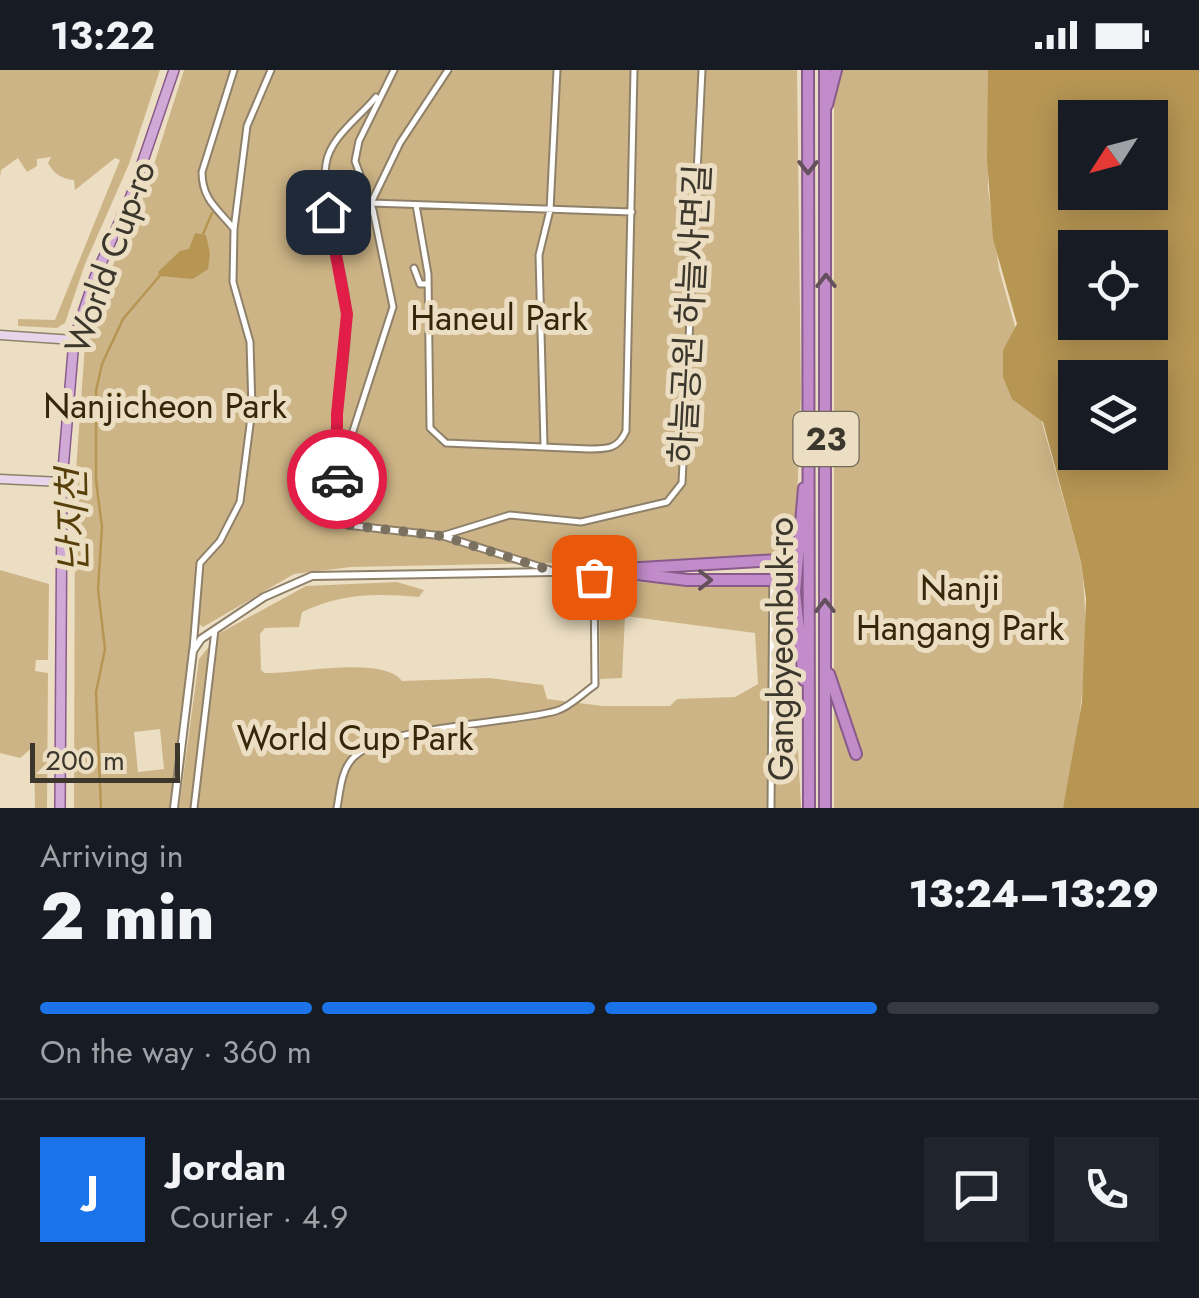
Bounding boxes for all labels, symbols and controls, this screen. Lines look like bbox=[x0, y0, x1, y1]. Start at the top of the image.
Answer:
text: 13:22 bbox=[50, 8, 155, 63]
north arrow bbox=[1058, 100, 1168, 210]
map controls bbox=[1058, 100, 1168, 470]
street label: World Cup-ro bbox=[52, 154, 168, 360]
one-way arrow bbox=[797, 160, 819, 176]
street label: 하늘공원 하늘사면길 bbox=[657, 163, 723, 465]
pin bbox=[286, 170, 371, 255]
icon: home bbox=[301, 185, 356, 240]
button: locate bbox=[1058, 230, 1168, 340]
one-way arrow bbox=[815, 272, 837, 288]
park label: Haneul Park bbox=[410, 293, 588, 343]
button: layers bbox=[1058, 360, 1168, 470]
park label: Nanjicheon Park bbox=[43, 381, 287, 431]
road number: 23 bbox=[794, 412, 858, 466]
courier bbox=[287, 429, 387, 529]
icon: car bbox=[310, 452, 365, 507]
water label: 난지천 bbox=[44, 464, 100, 574]
street label: Gangbyeonbuk-ro bbox=[756, 517, 806, 781]
pin bbox=[552, 535, 637, 620]
icon: bag bbox=[567, 550, 622, 605]
park label: Nanji Hangang Park bbox=[856, 563, 1065, 653]
one-way arrow bbox=[698, 569, 714, 591]
one-way arrow bbox=[814, 597, 836, 612]
park label: World Cup Park bbox=[237, 713, 474, 763]
scale bar bbox=[30, 738, 180, 783]
text: 200 m bbox=[45, 740, 125, 781]
text: Arriving in bbox=[40, 833, 184, 879]
text: 13:24–13:29 bbox=[909, 866, 1159, 921]
text: 2 min bbox=[40, 869, 215, 963]
text: On the way · 360 m bbox=[40, 1029, 312, 1075]
button: chat bbox=[924, 1137, 1029, 1242]
button: phone bbox=[1054, 1137, 1159, 1242]
text: Jordan bbox=[170, 1139, 286, 1194]
text: J bbox=[86, 1162, 99, 1217]
text: Courier · 4.9 bbox=[170, 1194, 348, 1240]

